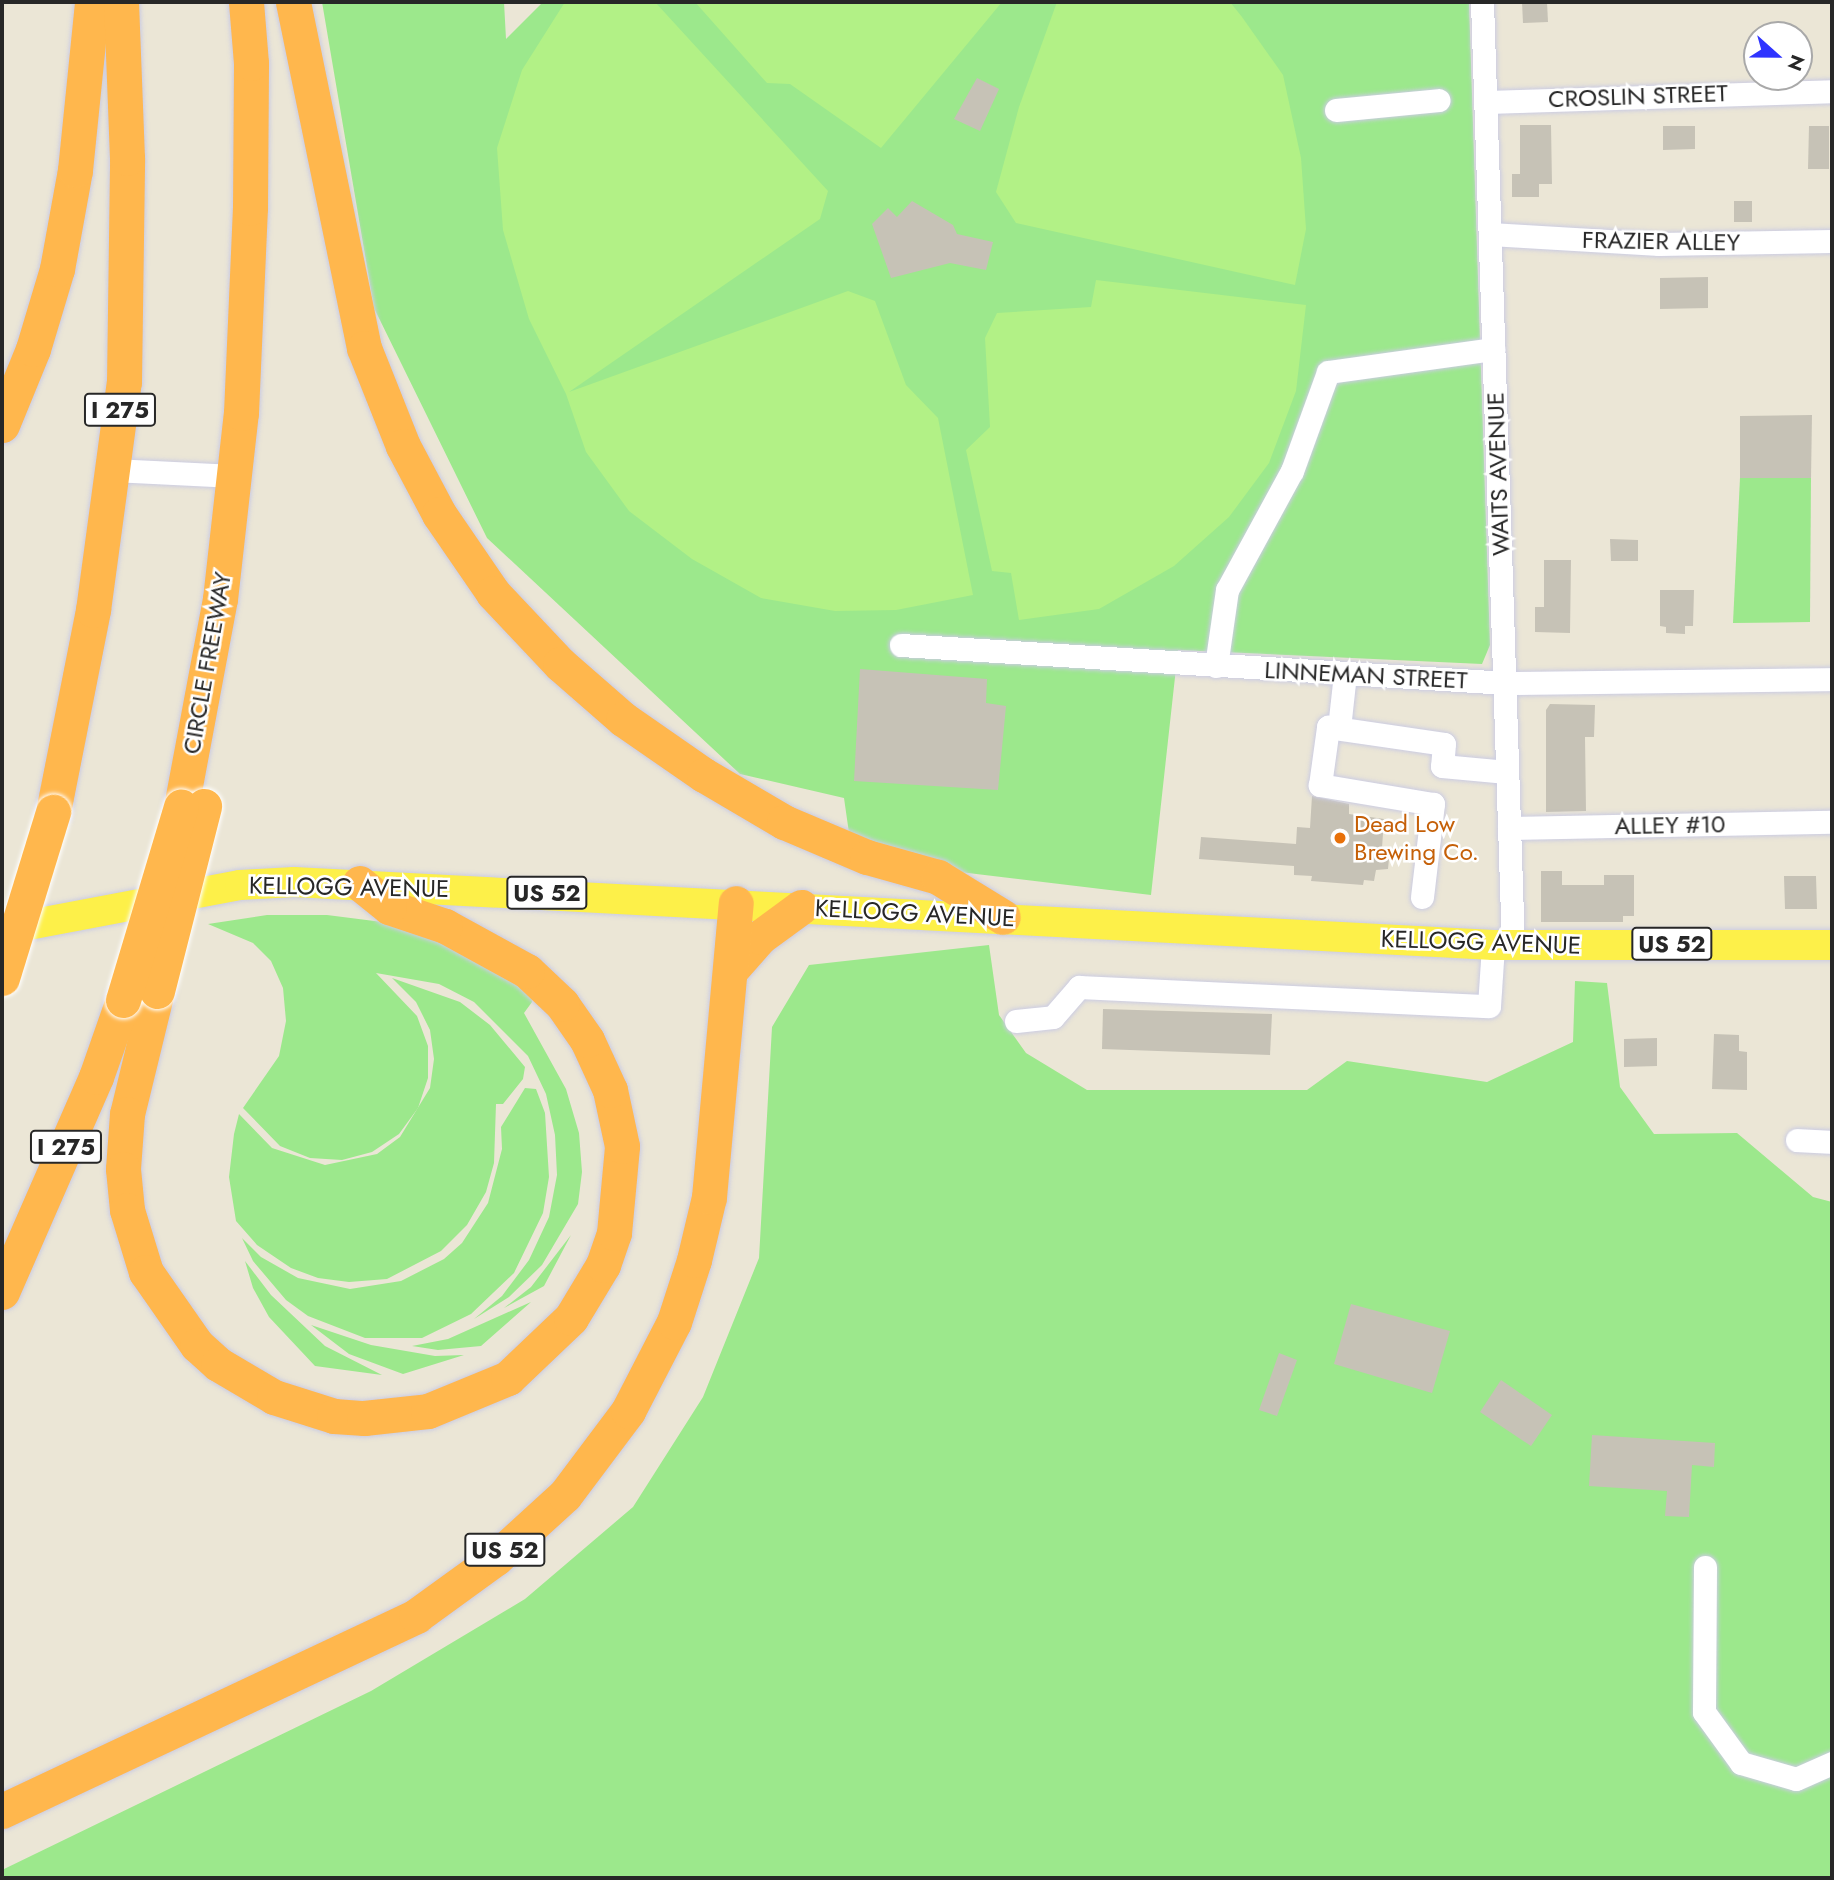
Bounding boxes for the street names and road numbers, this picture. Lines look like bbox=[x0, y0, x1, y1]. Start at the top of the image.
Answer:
street label: CROSLIN STREET bbox=[1548, 78, 1728, 114]
street label: FRAZIER ALLEY bbox=[1582, 225, 1740, 257]
road number: I 275 bbox=[83, 390, 157, 430]
street label: WAITS AVENUE bbox=[1481, 392, 1515, 556]
street label: CIRCLE FREEWAY bbox=[177, 570, 237, 756]
street label: LINNEMAN STREET bbox=[1264, 655, 1468, 695]
street label: ALLEY #10 bbox=[1614, 810, 1726, 840]
street label: KELLOGG AVENUE bbox=[249, 871, 449, 903]
road number: US 52 bbox=[505, 874, 589, 912]
street label: KELLOGG AVENUE bbox=[814, 893, 1016, 933]
street label: KELLOGG AVENUE bbox=[1380, 924, 1582, 960]
road number: US 52 bbox=[1630, 925, 1714, 964]
road number: I 275 bbox=[29, 1128, 103, 1166]
road number: US 52 bbox=[463, 1530, 547, 1569]

